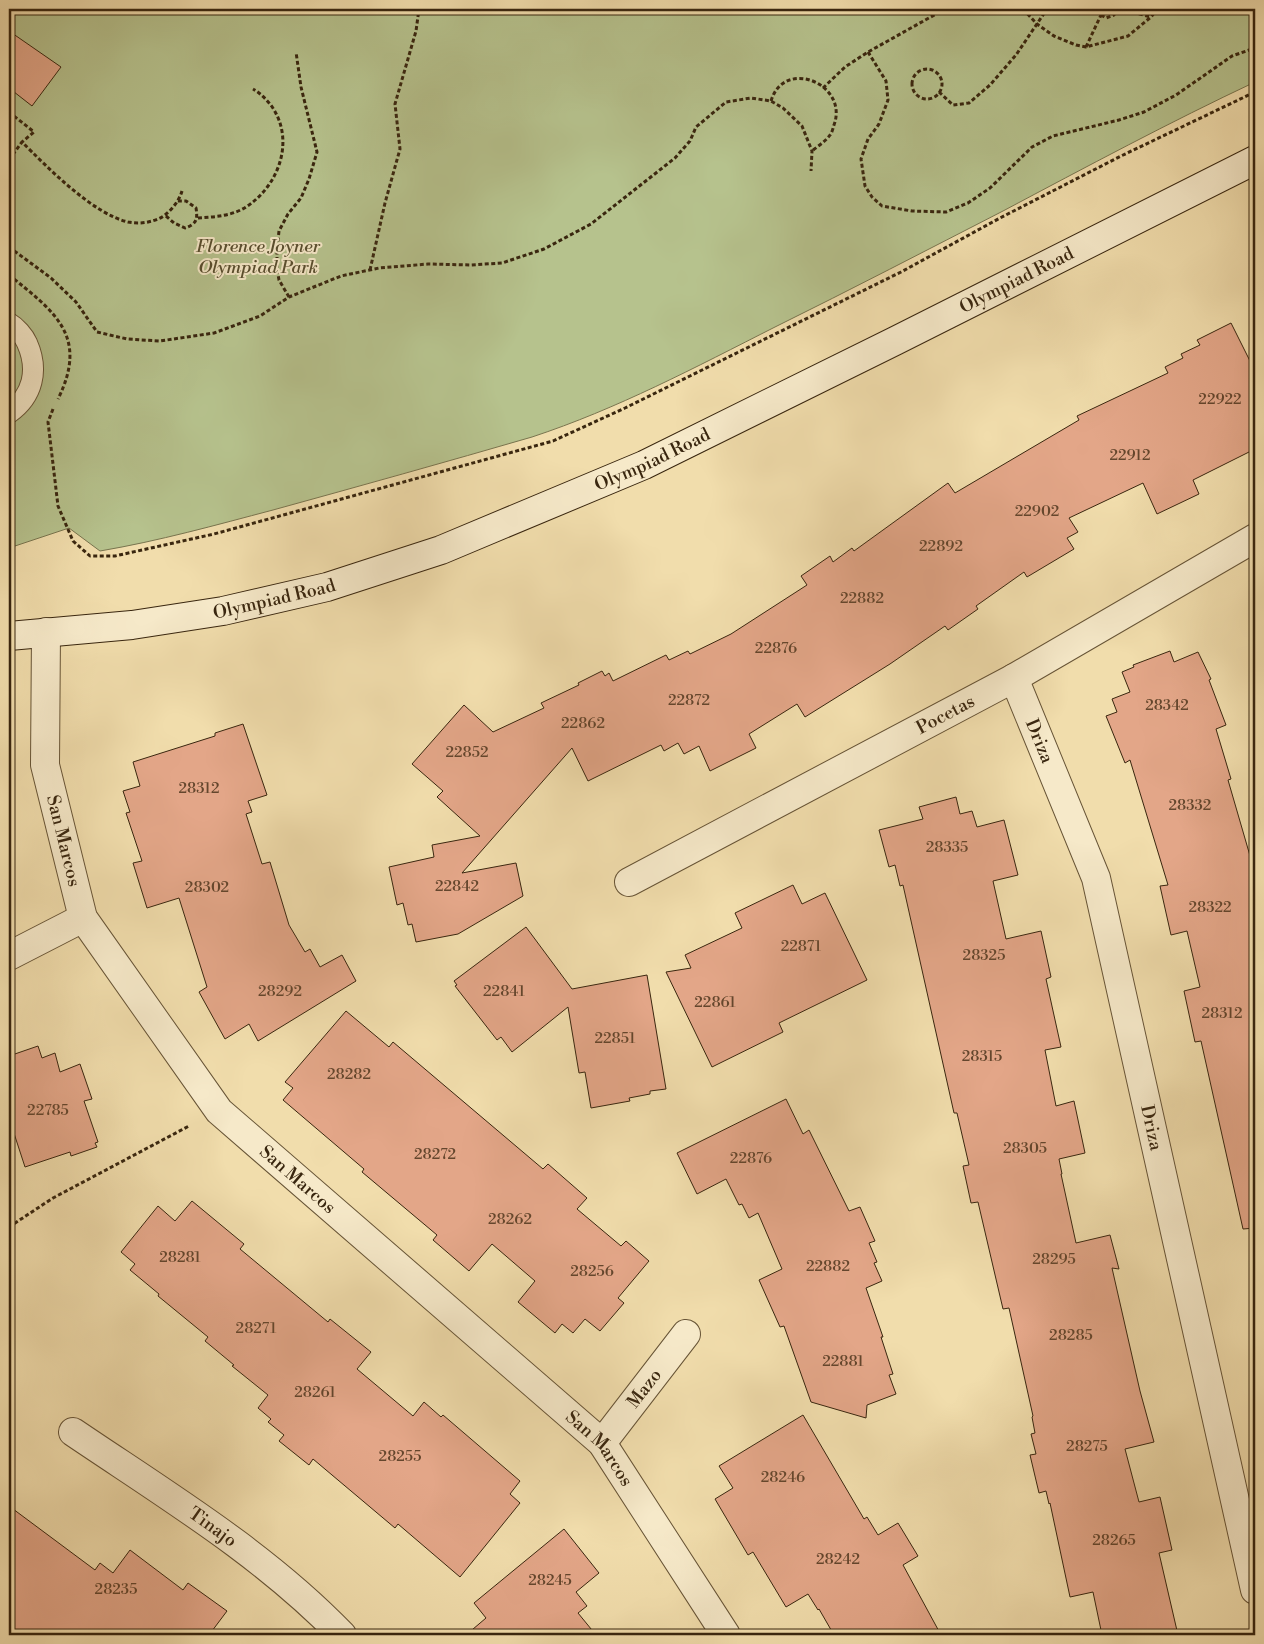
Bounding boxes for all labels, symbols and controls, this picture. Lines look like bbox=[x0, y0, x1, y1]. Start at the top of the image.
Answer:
park label: Florence Joyner Olympiad Park bbox=[196, 235, 321, 279]
street label: Olympiad Road bbox=[956, 242, 1078, 319]
house number: 22922 bbox=[1198, 390, 1242, 409]
street label: Olympiad Road bbox=[591, 423, 715, 496]
house number: 22912 bbox=[1109, 446, 1151, 465]
house number: 22902 bbox=[1015, 502, 1059, 521]
house number: 22892 bbox=[919, 537, 963, 556]
street label: Olympiad Road bbox=[211, 574, 339, 624]
house number: 22882 bbox=[840, 589, 884, 608]
house number: 22876 bbox=[755, 639, 797, 658]
street label: Pocetas bbox=[912, 690, 979, 740]
house number: 22872 bbox=[668, 691, 710, 710]
house number: 28342 bbox=[1145, 696, 1189, 715]
house number: 22862 bbox=[561, 714, 605, 733]
street label: Driza bbox=[1020, 716, 1059, 768]
house number: 22852 bbox=[445, 743, 489, 762]
house number: 28312 bbox=[179, 779, 219, 798]
street label: San Marcos bbox=[41, 793, 86, 889]
house number: 28332 bbox=[1169, 796, 1211, 815]
house number: 28335 bbox=[926, 838, 968, 857]
house number: 22842 bbox=[435, 877, 479, 896]
house number: 28302 bbox=[185, 878, 229, 897]
house number: 28322 bbox=[1188, 898, 1232, 917]
house number: 22871 bbox=[781, 937, 822, 956]
house number: 28325 bbox=[963, 946, 1005, 965]
house number: 28292 bbox=[258, 982, 302, 1001]
house number: 22841 bbox=[483, 982, 525, 1001]
house number: 22861 bbox=[694, 993, 736, 1012]
house number: 28312 bbox=[1202, 1004, 1242, 1023]
house number: 22851 bbox=[594, 1029, 636, 1048]
house number: 28315 bbox=[962, 1047, 1002, 1066]
house number: 28282 bbox=[327, 1065, 371, 1084]
house number: 22785 bbox=[27, 1101, 69, 1120]
street label: Driza bbox=[1135, 1103, 1168, 1154]
house number: 28305 bbox=[1003, 1139, 1047, 1158]
street label: San Marcos bbox=[255, 1140, 340, 1219]
house number: 28272 bbox=[414, 1145, 456, 1164]
house number: 22876 bbox=[730, 1149, 772, 1168]
house number: 28262 bbox=[488, 1210, 532, 1229]
house number: 28281 bbox=[159, 1248, 201, 1267]
house number: 28295 bbox=[1032, 1250, 1076, 1269]
house number: 22882 bbox=[806, 1257, 850, 1276]
house number: 28256 bbox=[570, 1262, 614, 1281]
house number: 28271 bbox=[236, 1319, 277, 1338]
house number: 28285 bbox=[1049, 1326, 1093, 1345]
house number: 22881 bbox=[822, 1352, 864, 1371]
street label: Mazo bbox=[622, 1364, 667, 1413]
house number: 28261 bbox=[294, 1383, 336, 1402]
street label: San Marcos bbox=[561, 1406, 638, 1491]
house number: 28275 bbox=[1066, 1437, 1108, 1456]
house number: 28255 bbox=[379, 1447, 421, 1466]
house number: 28246 bbox=[761, 1468, 805, 1487]
street label: Tinajo bbox=[184, 1502, 241, 1552]
house number: 28265 bbox=[1092, 1531, 1136, 1550]
house number: 28242 bbox=[816, 1550, 860, 1569]
house number: 28245 bbox=[528, 1571, 572, 1590]
house number: 28235 bbox=[95, 1580, 137, 1599]

